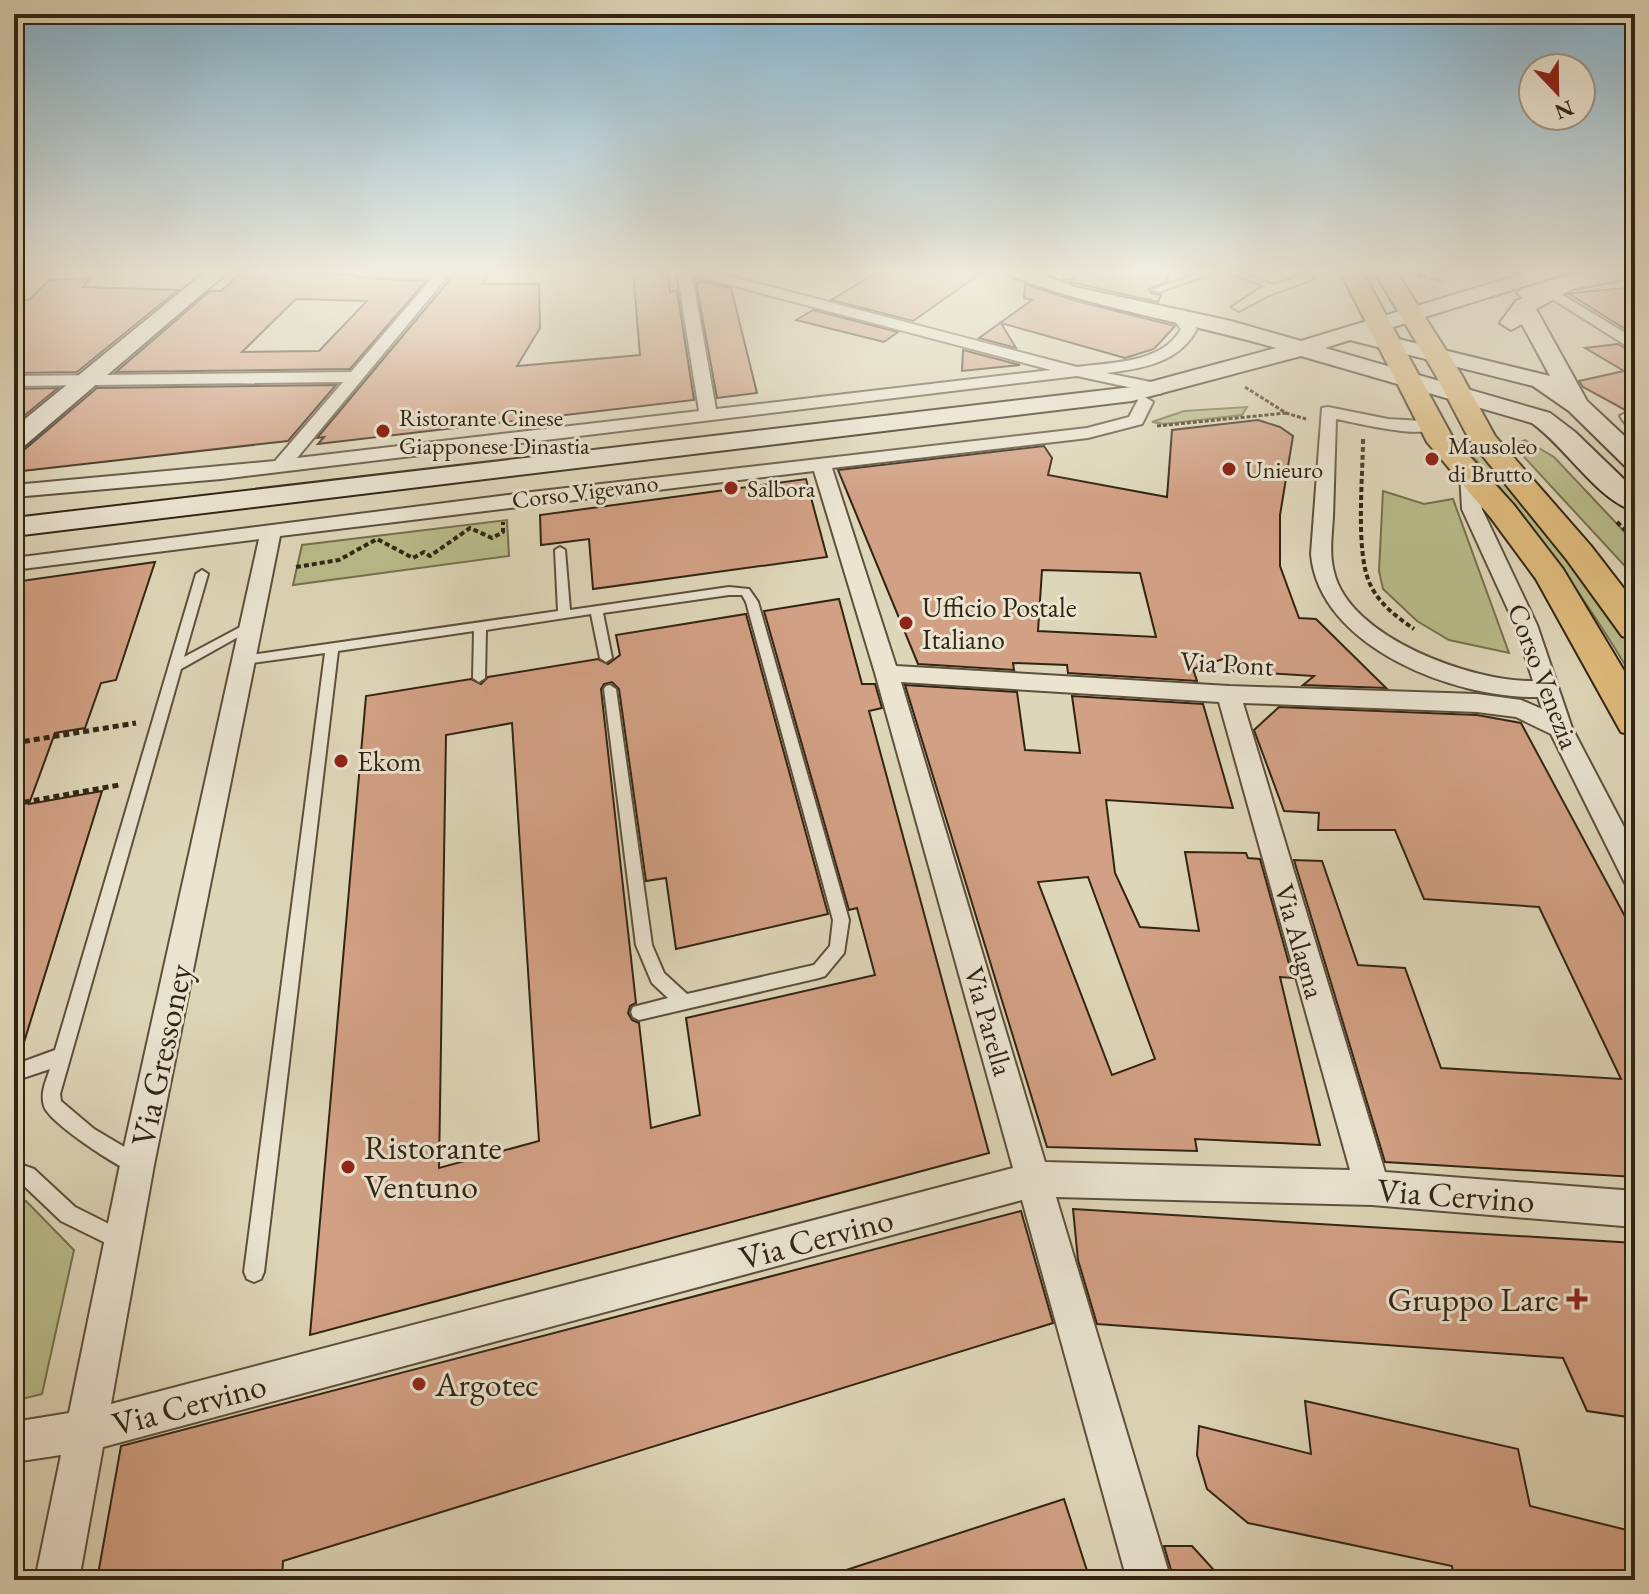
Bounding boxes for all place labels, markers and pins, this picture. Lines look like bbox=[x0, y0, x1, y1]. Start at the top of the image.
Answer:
place label: Ristorante Cinese Giapponese Dinastia bbox=[399, 402, 590, 461]
marker: Ristorante Cinese Giapponese Dinastia bbox=[374, 422, 392, 440]
place label: Mausoleo di Brutto bbox=[1448, 430, 1538, 489]
marker: Mausoleo di Brutto bbox=[1423, 450, 1441, 468]
place label: Unieuro bbox=[1245, 454, 1323, 485]
marker: Unieuro bbox=[1220, 460, 1238, 478]
place label: Salbora bbox=[747, 473, 816, 504]
marker: Salbora bbox=[722, 479, 740, 497]
place label: Ufficio Postale Italiano bbox=[922, 589, 1077, 657]
marker: Ufficio Postale Italiano bbox=[897, 614, 915, 632]
place label: Ekom bbox=[357, 743, 422, 779]
marker: Ekom bbox=[332, 752, 350, 770]
place label: Ristorante Ventuno bbox=[364, 1125, 502, 1208]
marker: Ristorante Ventuno bbox=[339, 1158, 357, 1176]
place label: Gruppo Larc bbox=[1387, 1277, 1559, 1321]
marker: Gruppo Larc bbox=[1566, 1288, 1588, 1310]
place label: Argotec bbox=[434, 1362, 539, 1406]
marker: Argotec bbox=[410, 1375, 428, 1393]

